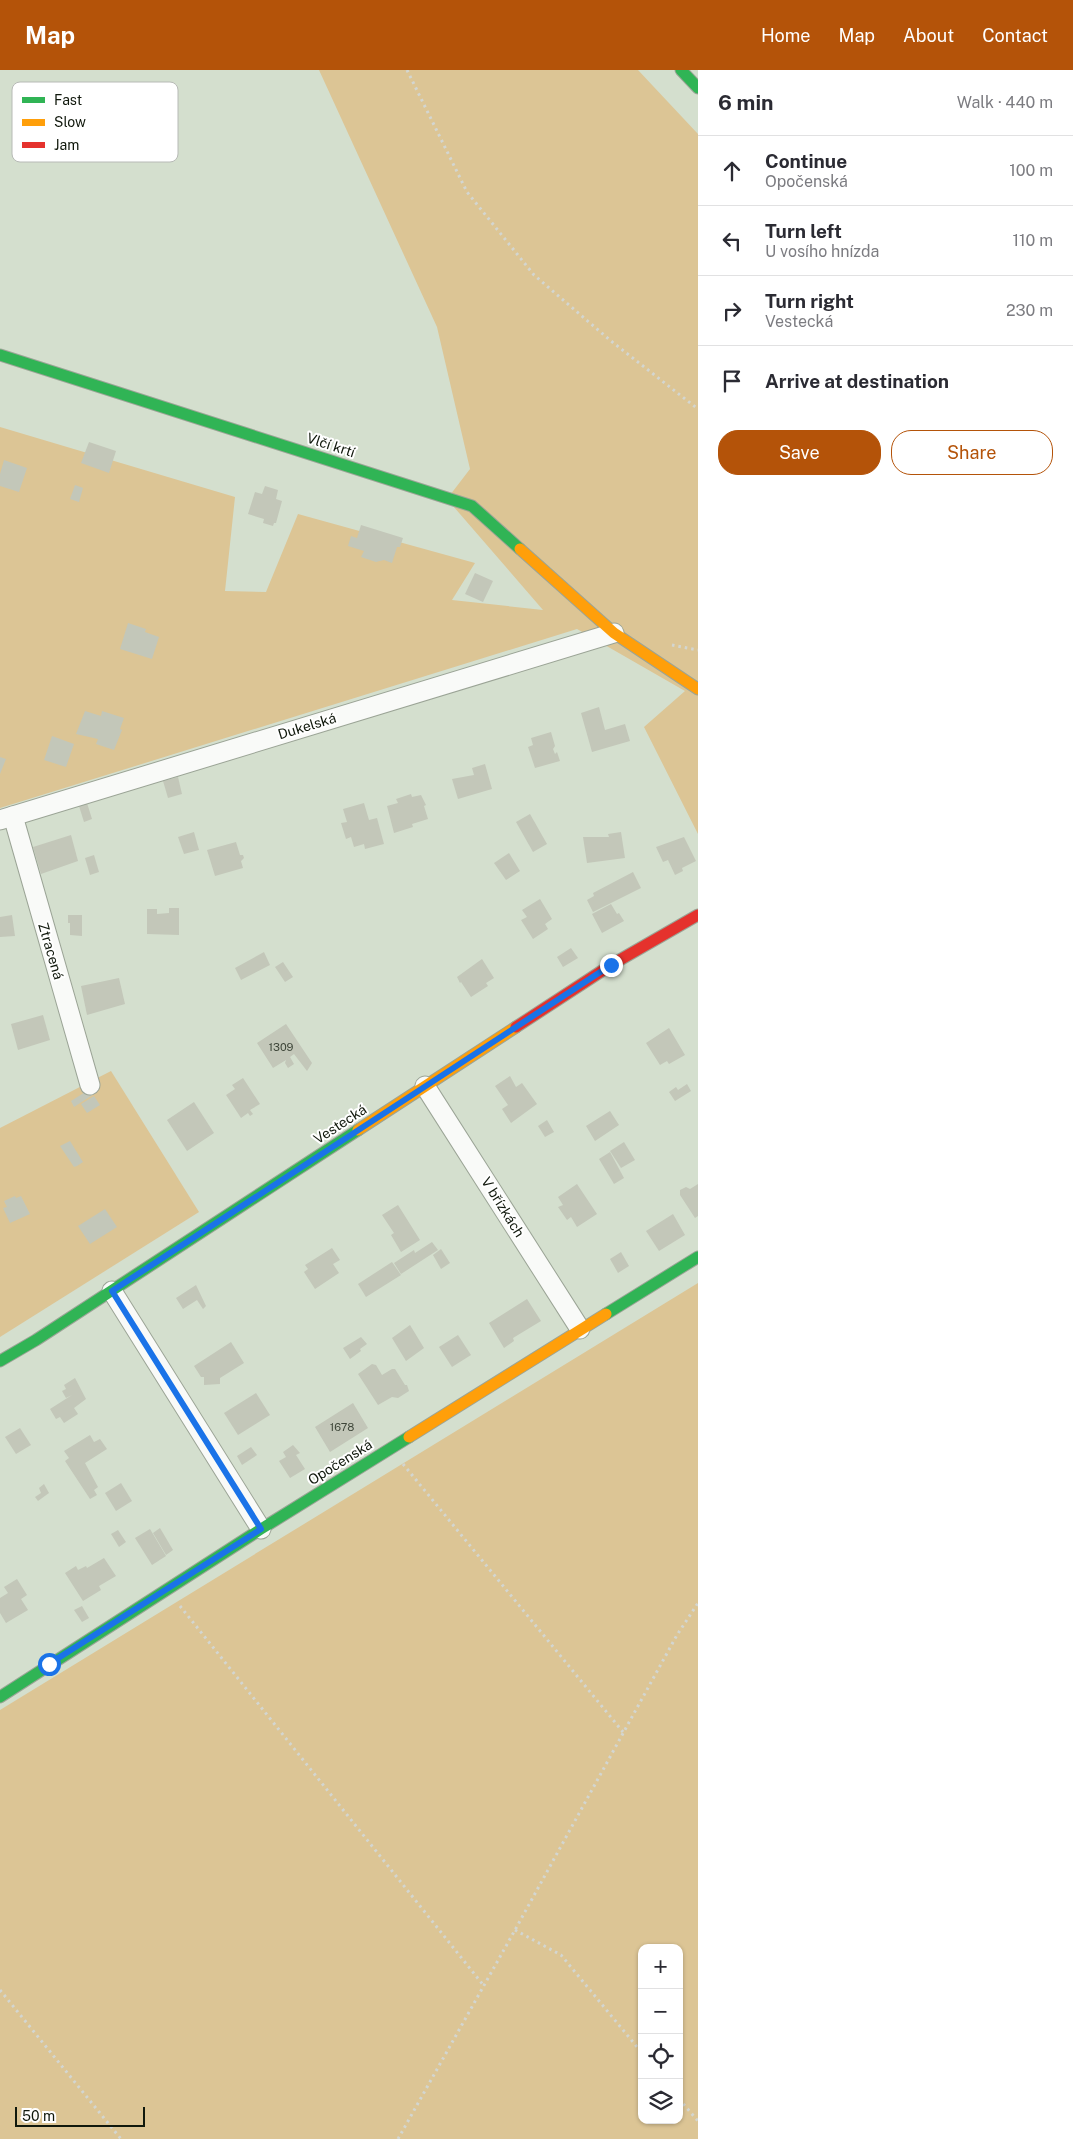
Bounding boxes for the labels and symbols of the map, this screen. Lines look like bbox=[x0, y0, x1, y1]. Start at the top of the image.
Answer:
legend bbox=[12, 82, 178, 162]
text: Fast bbox=[54, 92, 82, 108]
text: Slow bbox=[54, 114, 86, 130]
text: Jam bbox=[54, 137, 79, 153]
street label: Vlčí krtí bbox=[305, 430, 358, 460]
street label: Dukelská bbox=[276, 710, 338, 742]
street label: Ztracená bbox=[35, 921, 67, 981]
route end bbox=[600, 954, 623, 977]
house number: 1309 bbox=[269, 1041, 294, 1053]
street label: Vestecká bbox=[311, 1101, 369, 1147]
street label: V břízkách bbox=[478, 1174, 528, 1240]
house number: 1678 bbox=[330, 1421, 354, 1433]
street label: Opočenská bbox=[305, 1436, 375, 1488]
route start bbox=[38, 1653, 61, 1676]
scale bar bbox=[15, 2104, 145, 2127]

